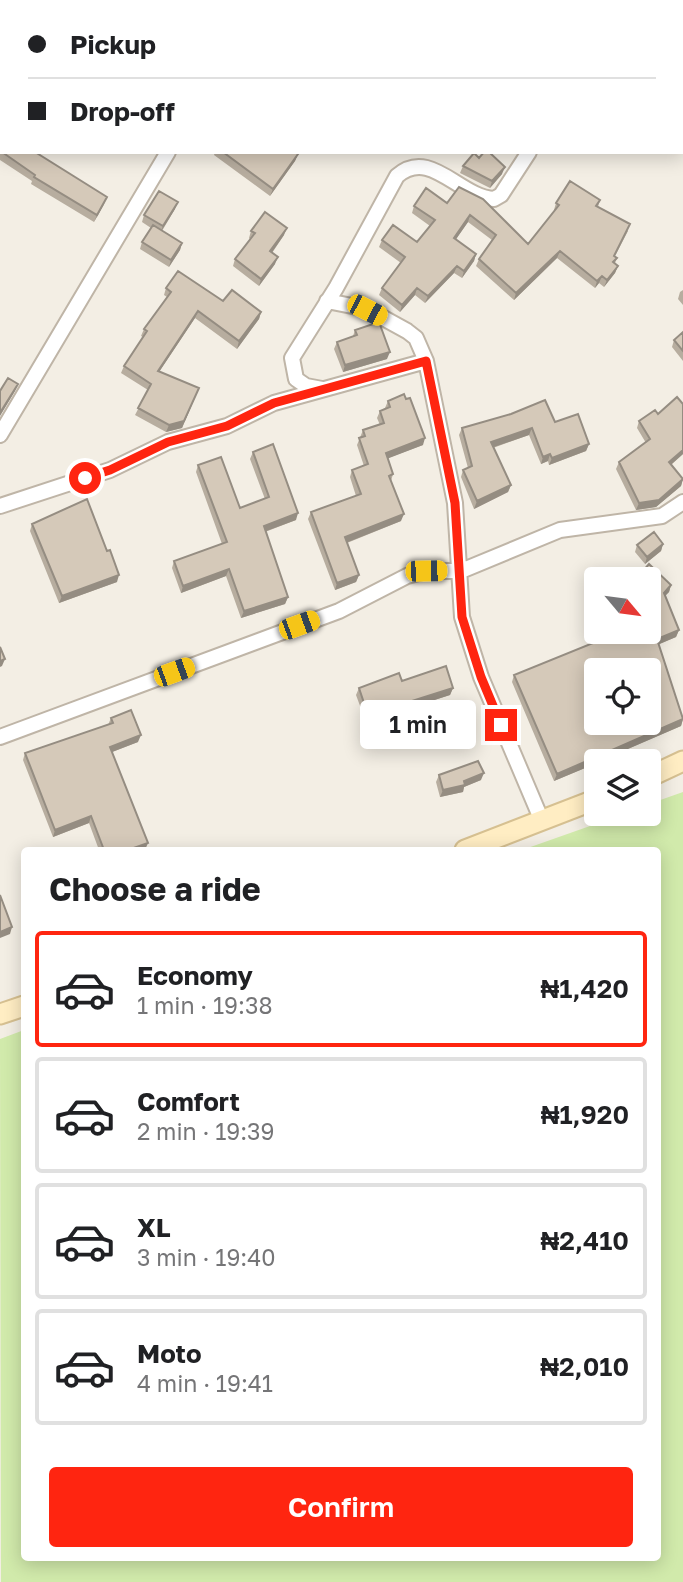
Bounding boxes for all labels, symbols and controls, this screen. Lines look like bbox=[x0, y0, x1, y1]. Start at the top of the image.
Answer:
text: Pickup bbox=[70, 29, 156, 60]
text: Drop-off bbox=[70, 96, 175, 127]
car bbox=[344, 291, 391, 329]
route start bbox=[69, 462, 101, 494]
car bbox=[405, 560, 448, 582]
north arrow bbox=[584, 567, 662, 644]
map controls bbox=[584, 567, 661, 826]
car bbox=[276, 608, 323, 642]
car bbox=[151, 655, 198, 689]
button: locate bbox=[584, 658, 661, 735]
callout: 1 min bbox=[361, 700, 476, 750]
route end bbox=[485, 709, 517, 741]
text: 1 min bbox=[389, 710, 447, 738]
button: layers bbox=[584, 749, 661, 826]
text: Choose a ride bbox=[49, 870, 261, 908]
icon: car bbox=[53, 958, 116, 1021]
text: Economy bbox=[137, 960, 253, 991]
text: ₦1,420 bbox=[541, 973, 629, 1004]
text: 1 min · 19:38 bbox=[137, 991, 272, 1019]
icon: car bbox=[53, 1084, 116, 1147]
text: Comfort bbox=[137, 1086, 240, 1117]
text: ₦1,920 bbox=[541, 1099, 629, 1130]
text: 2 min · 19:39 bbox=[137, 1117, 275, 1145]
icon: car bbox=[53, 1210, 116, 1273]
text: XL bbox=[137, 1212, 171, 1243]
text: ₦2,410 bbox=[541, 1225, 629, 1256]
text: 3 min · 19:40 bbox=[137, 1243, 276, 1271]
icon: car bbox=[53, 1336, 116, 1399]
text: Moto bbox=[137, 1338, 202, 1369]
text: ₦2,010 bbox=[540, 1351, 629, 1382]
text: 4 min · 19:41 bbox=[137, 1369, 273, 1397]
button: Confirm bbox=[49, 1467, 633, 1547]

